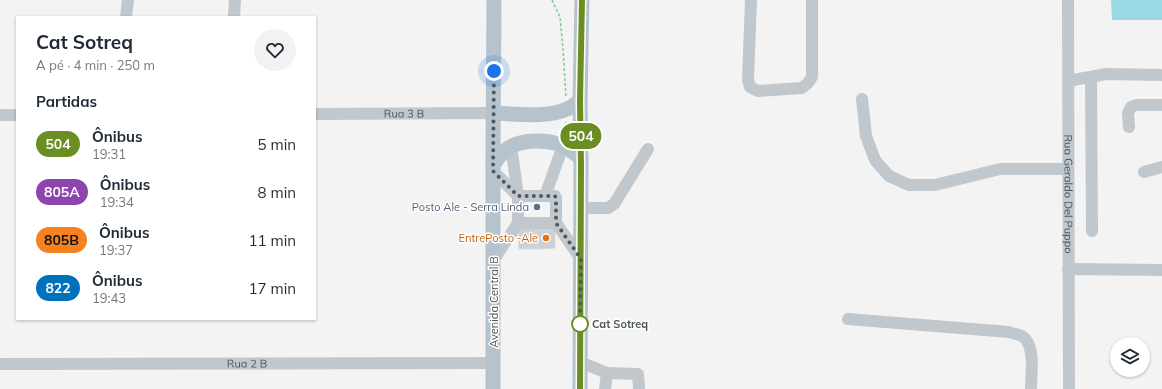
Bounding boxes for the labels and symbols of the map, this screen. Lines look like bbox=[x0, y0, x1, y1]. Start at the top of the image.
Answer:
your location bbox=[484, 61, 504, 81]
street label: Rua 3 B bbox=[384, 106, 424, 121]
line badge: 504 bbox=[558, 123, 604, 149]
street label: Rua Geraldo Del Puppo bbox=[1061, 134, 1076, 254]
place label: Posto Ale - Serra Linda bbox=[412, 200, 529, 214]
marker: Posto Ale - Serra Linda bbox=[532, 202, 542, 212]
place label: EntrePosto -Ale bbox=[459, 231, 538, 245]
marker: EntrePosto -Ale bbox=[541, 233, 551, 243]
street label: Avenida Central B bbox=[487, 256, 501, 348]
marker: Cat Sotreq bbox=[571, 315, 589, 333]
place label: Cat Sotreq bbox=[592, 317, 648, 331]
street label: Rua 2 B bbox=[227, 356, 267, 371]

